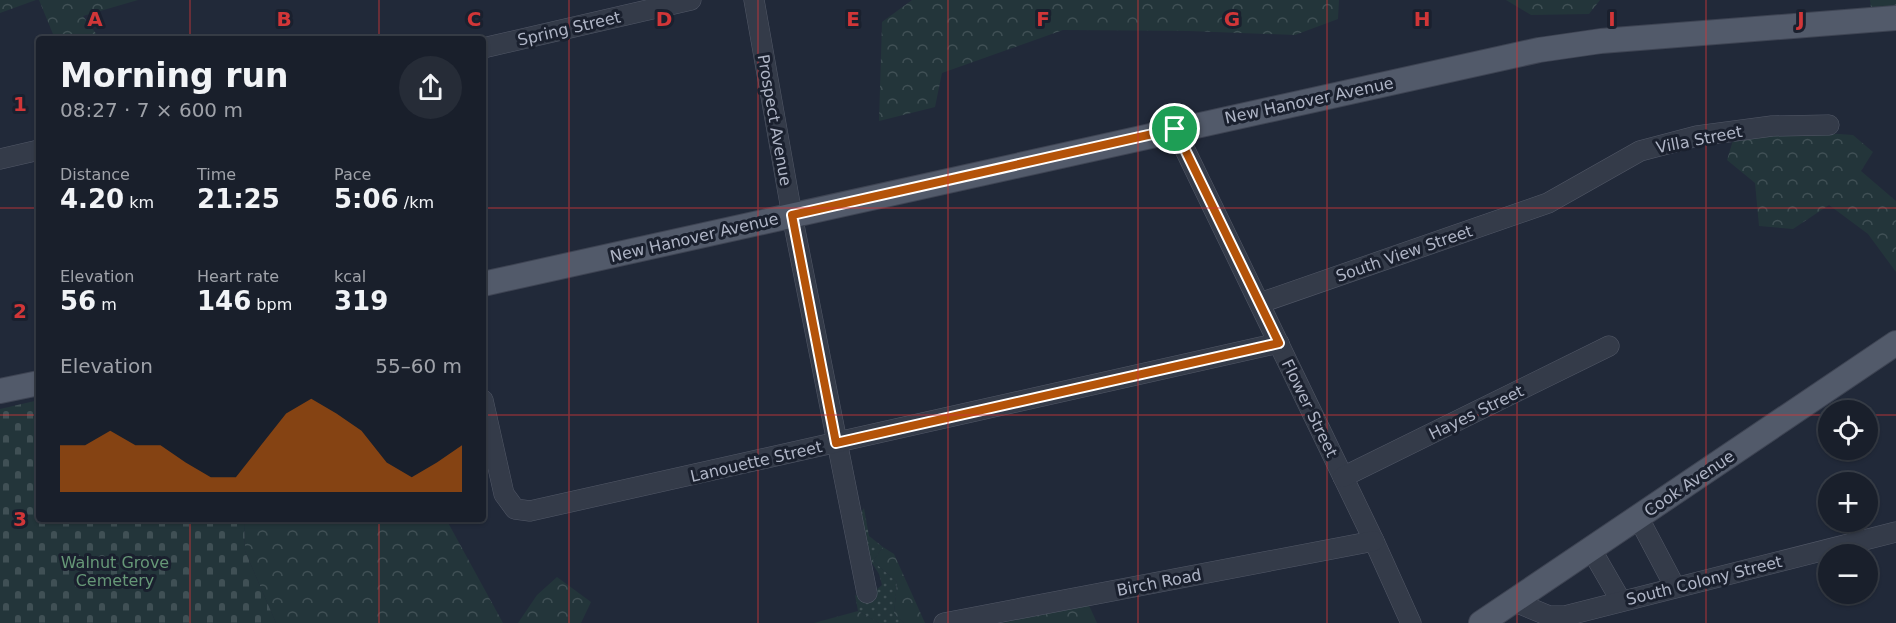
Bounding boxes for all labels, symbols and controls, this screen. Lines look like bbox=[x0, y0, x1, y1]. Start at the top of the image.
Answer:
text: A bbox=[87, 7, 103, 31]
text: B bbox=[276, 7, 292, 31]
text: C bbox=[467, 7, 481, 31]
street label: Spring Street bbox=[516, 7, 623, 50]
text: D bbox=[656, 7, 672, 31]
text: E bbox=[846, 7, 860, 31]
text: F bbox=[1036, 7, 1050, 31]
text: G bbox=[1224, 7, 1240, 31]
text: H bbox=[1414, 7, 1430, 31]
text: I bbox=[1608, 7, 1616, 31]
text: J bbox=[1795, 7, 1805, 31]
street label: Prospect Avenue bbox=[754, 53, 795, 187]
text: Morning run bbox=[60, 56, 288, 95]
button: share bbox=[399, 56, 462, 119]
street label: New Hanover Avenue bbox=[1223, 73, 1395, 128]
text: 1 bbox=[13, 92, 27, 116]
text: 08:27 · 7 × 600 m bbox=[60, 98, 243, 122]
pin bbox=[1149, 103, 1200, 154]
icon: arrive bbox=[1158, 112, 1191, 145]
street label: Villa Street bbox=[1654, 122, 1744, 157]
text: Distance bbox=[60, 165, 130, 184]
text: Time bbox=[197, 165, 236, 184]
text: Pace bbox=[334, 165, 371, 184]
text: 4.20 bbox=[60, 184, 124, 214]
text: 21:25 bbox=[197, 184, 280, 214]
text: 5:06 bbox=[334, 184, 399, 214]
text: km bbox=[124, 193, 154, 212]
text: /km bbox=[399, 193, 434, 212]
street label: New Hanover Avenue bbox=[608, 209, 780, 266]
street label: South View Street bbox=[1333, 221, 1475, 286]
text: Elevation bbox=[60, 267, 134, 286]
text: Heart rate bbox=[197, 267, 279, 286]
text: kcal bbox=[334, 267, 366, 286]
text: 56 bbox=[60, 286, 96, 316]
text: 146 bbox=[197, 286, 251, 316]
text: 319 bbox=[334, 286, 388, 316]
text: m bbox=[96, 295, 117, 314]
text: bpm bbox=[251, 295, 292, 314]
text: 2 bbox=[13, 299, 27, 323]
text: Elevation bbox=[60, 354, 153, 378]
text: 55–60 m bbox=[375, 354, 462, 378]
street label: Flower Street bbox=[1278, 356, 1341, 460]
street label: Hayes Street bbox=[1426, 381, 1527, 444]
map controls bbox=[1818, 400, 1878, 604]
button: locate bbox=[1818, 400, 1878, 460]
street label: Lanouette Street bbox=[688, 437, 824, 486]
street label: Cook Avenue bbox=[1641, 446, 1738, 521]
button: + bbox=[1818, 472, 1878, 532]
text: 3 bbox=[13, 507, 27, 531]
button: − bbox=[1818, 544, 1878, 604]
street label: South Colony Street bbox=[1624, 552, 1784, 609]
park label: Walnut Grove Cemetery bbox=[61, 553, 169, 590]
street label: Birch Road bbox=[1115, 565, 1203, 600]

